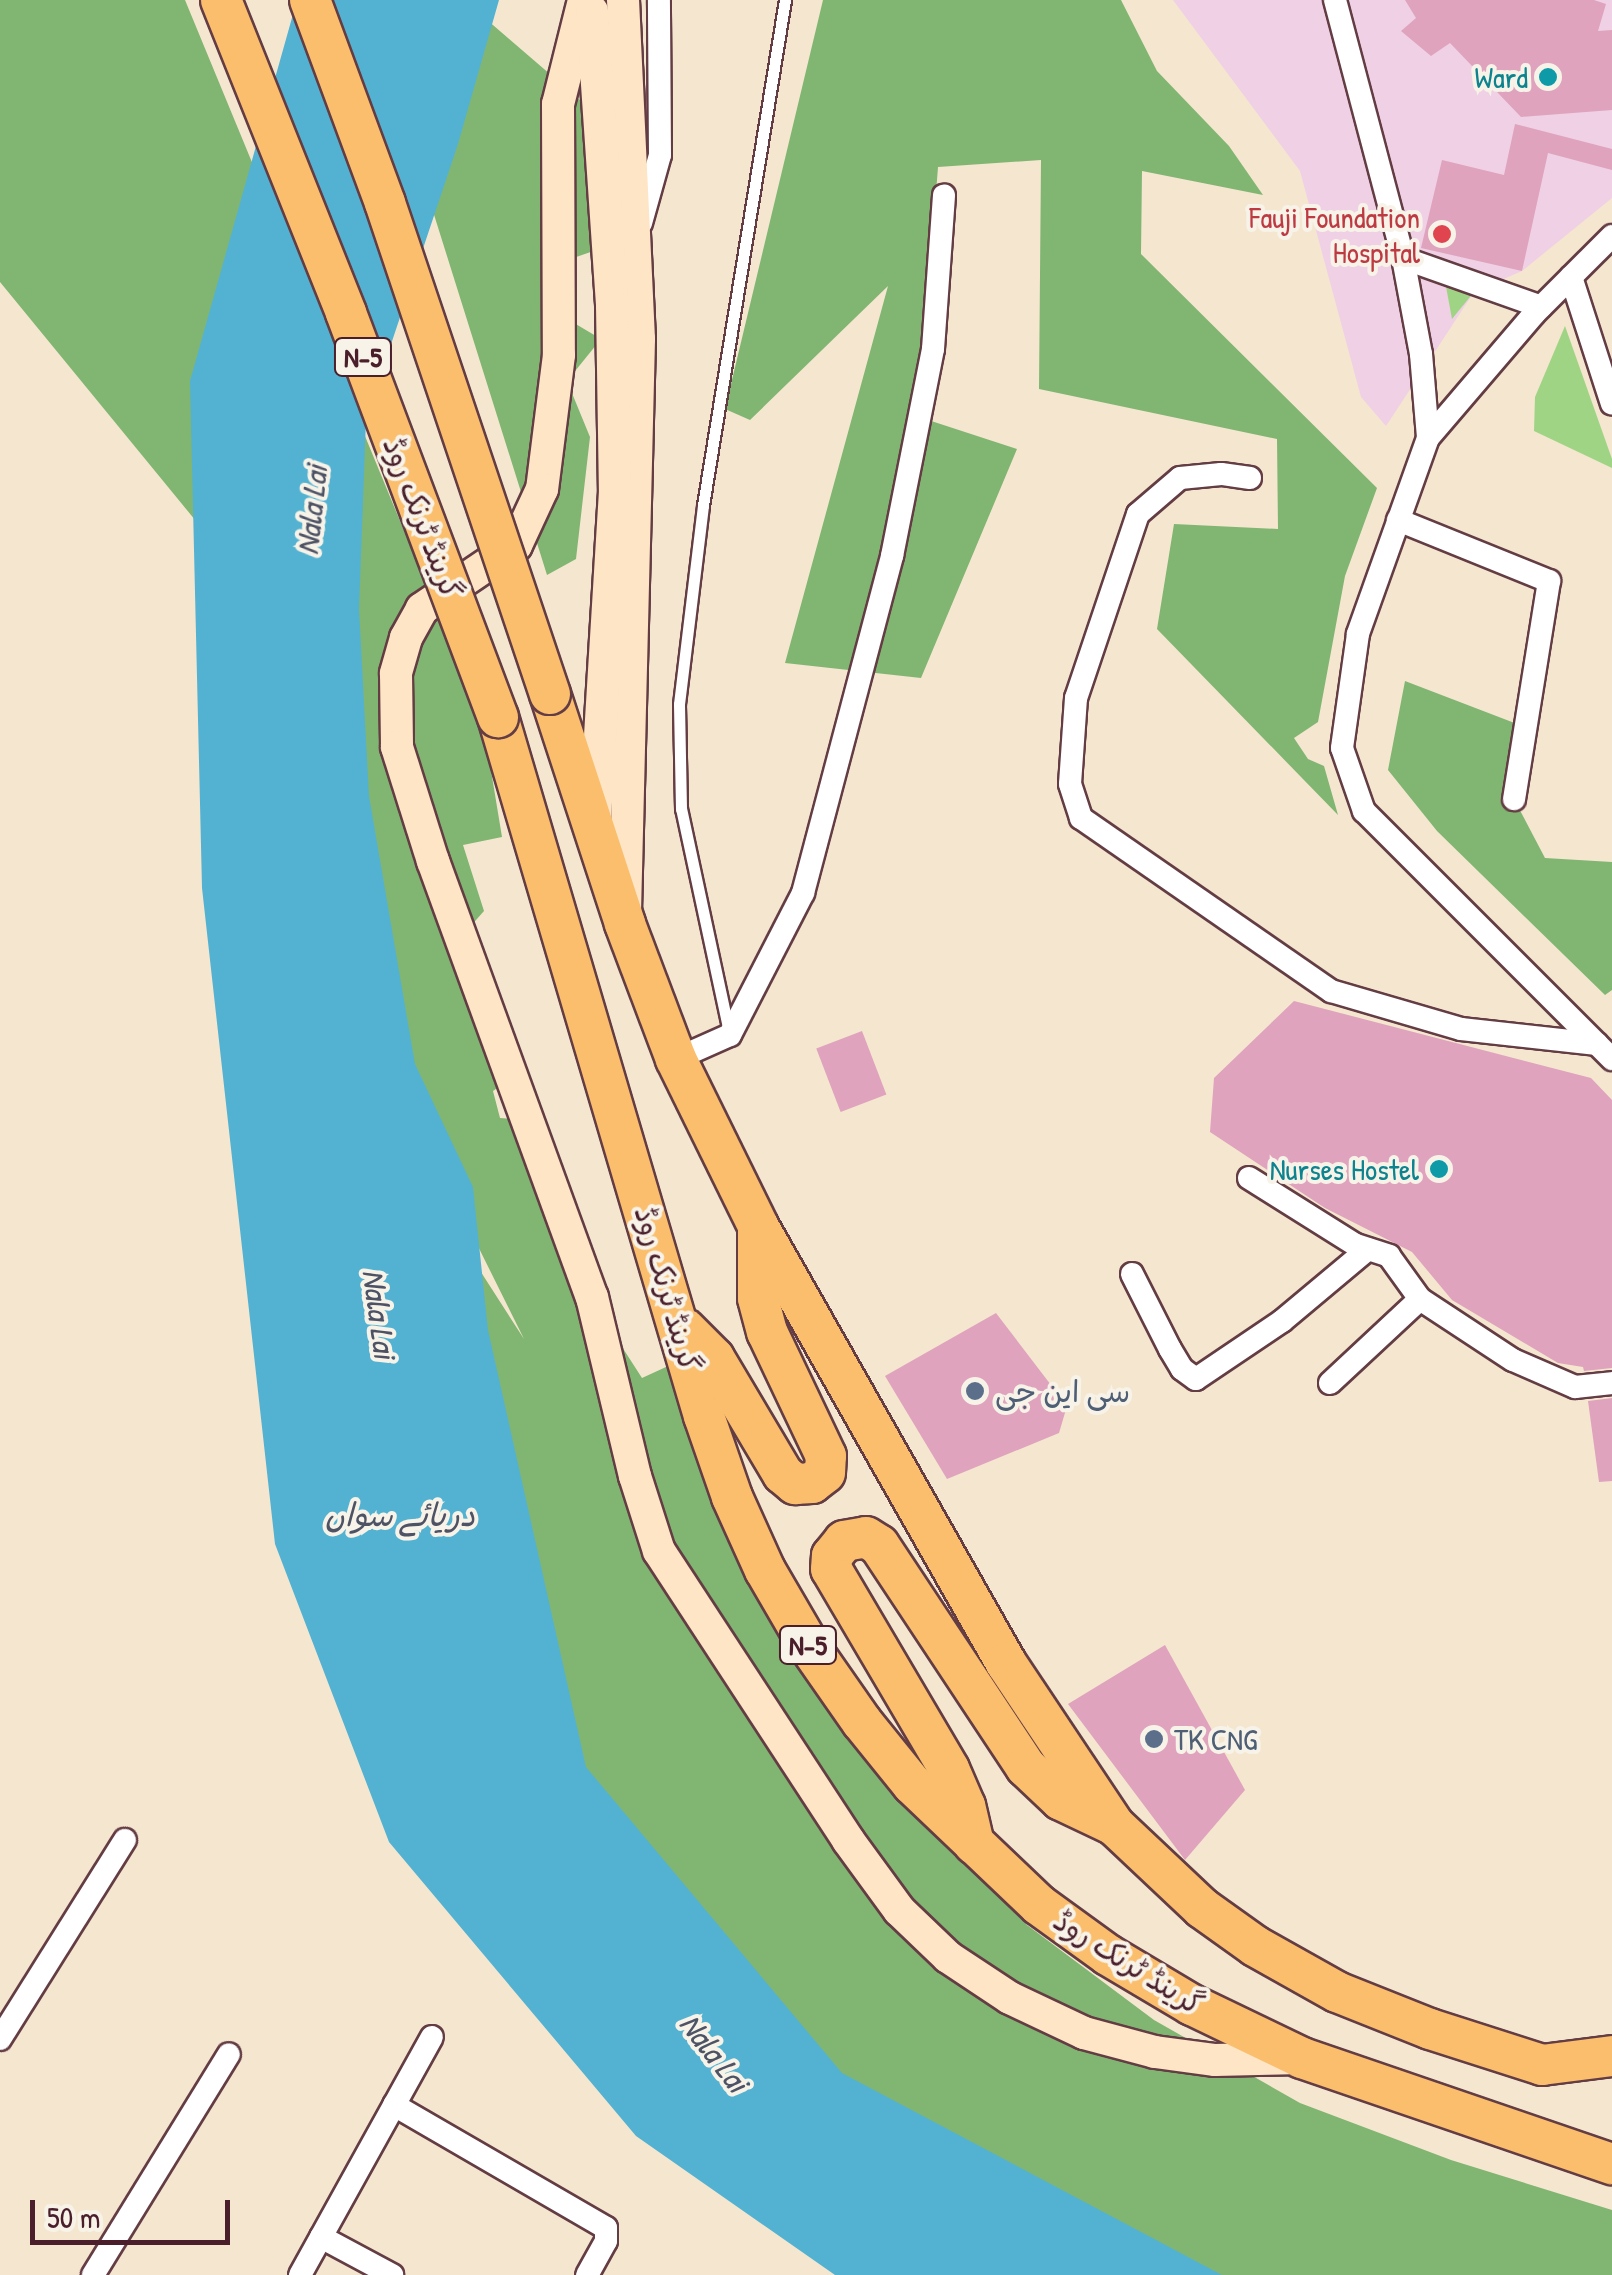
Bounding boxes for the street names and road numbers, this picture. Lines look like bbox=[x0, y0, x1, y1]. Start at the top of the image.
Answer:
road number: N-5 bbox=[333, 334, 393, 380]
street label: گرینڈ ٹرنک روڈ bbox=[376, 432, 470, 604]
street label: گرینڈ ٹرنک روڈ bbox=[627, 1202, 709, 1376]
road number: N-5 bbox=[778, 1622, 838, 1668]
street label: گرینڈ ٹرنک روڈ bbox=[1047, 1902, 1211, 2022]

